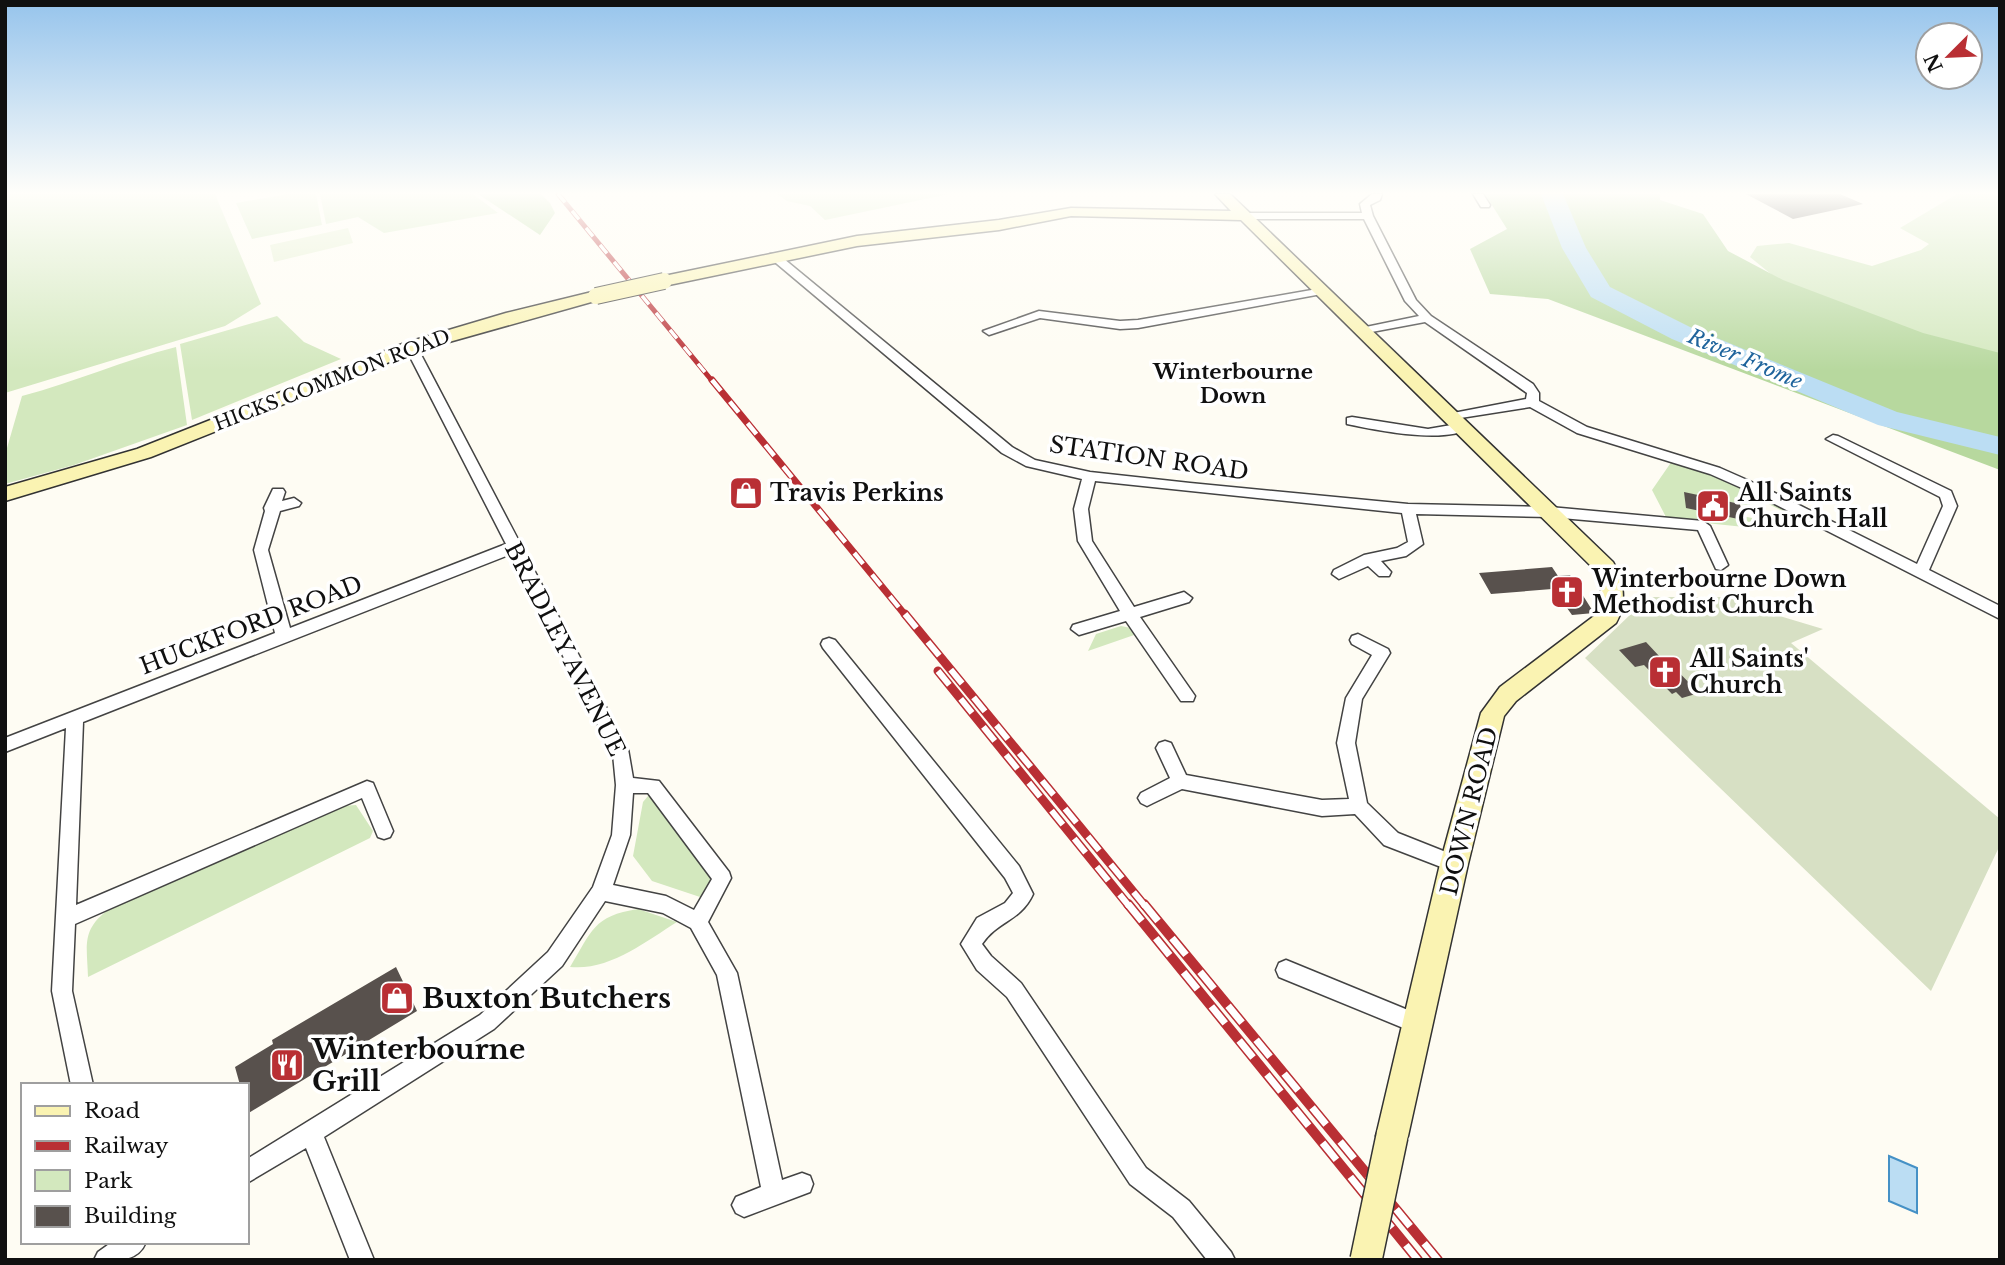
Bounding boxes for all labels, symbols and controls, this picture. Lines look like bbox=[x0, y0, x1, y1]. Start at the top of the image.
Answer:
north arrow bbox=[1914, 21, 1984, 91]
text: N bbox=[1920, 50, 1948, 76]
water label: River Frome bbox=[1683, 323, 1806, 395]
street label: HICKS COMMON ROAD bbox=[211, 324, 453, 436]
district label: Winterbourne Down bbox=[1152, 359, 1313, 409]
street label: STATION ROAD bbox=[1048, 430, 1250, 486]
shop icon: Travis Perkins bbox=[727, 474, 765, 512]
place label: Travis Perkins bbox=[770, 479, 944, 507]
place label: All Saints Church Hall bbox=[1737, 479, 1888, 533]
public building icon: All Saints Church Hall bbox=[1694, 487, 1732, 525]
street label: BRADLEY AVENUE bbox=[499, 537, 631, 761]
place label: Winterbourne Down Methodist Church bbox=[1591, 565, 1847, 619]
street label: HUCKFORD ROAD bbox=[136, 570, 366, 680]
church icon: Winterbourne Down Methodist Church bbox=[1548, 573, 1586, 611]
place label: All Saints' Church bbox=[1689, 645, 1809, 699]
church icon: All Saints' Church bbox=[1646, 653, 1684, 691]
street label: DOWN ROAD bbox=[1435, 724, 1503, 898]
shop icon: Buxton Butchers bbox=[378, 979, 416, 1017]
place label: Buxton Butchers bbox=[422, 981, 671, 1016]
place label: Winterbourne Grill bbox=[311, 1032, 525, 1099]
restaurant icon: Winterbourne Grill bbox=[268, 1046, 306, 1084]
legend bbox=[21, 1083, 248, 1244]
text: Road bbox=[84, 1098, 140, 1124]
text: Railway bbox=[84, 1133, 169, 1159]
text: Park bbox=[84, 1168, 133, 1194]
text: Building bbox=[84, 1203, 177, 1229]

